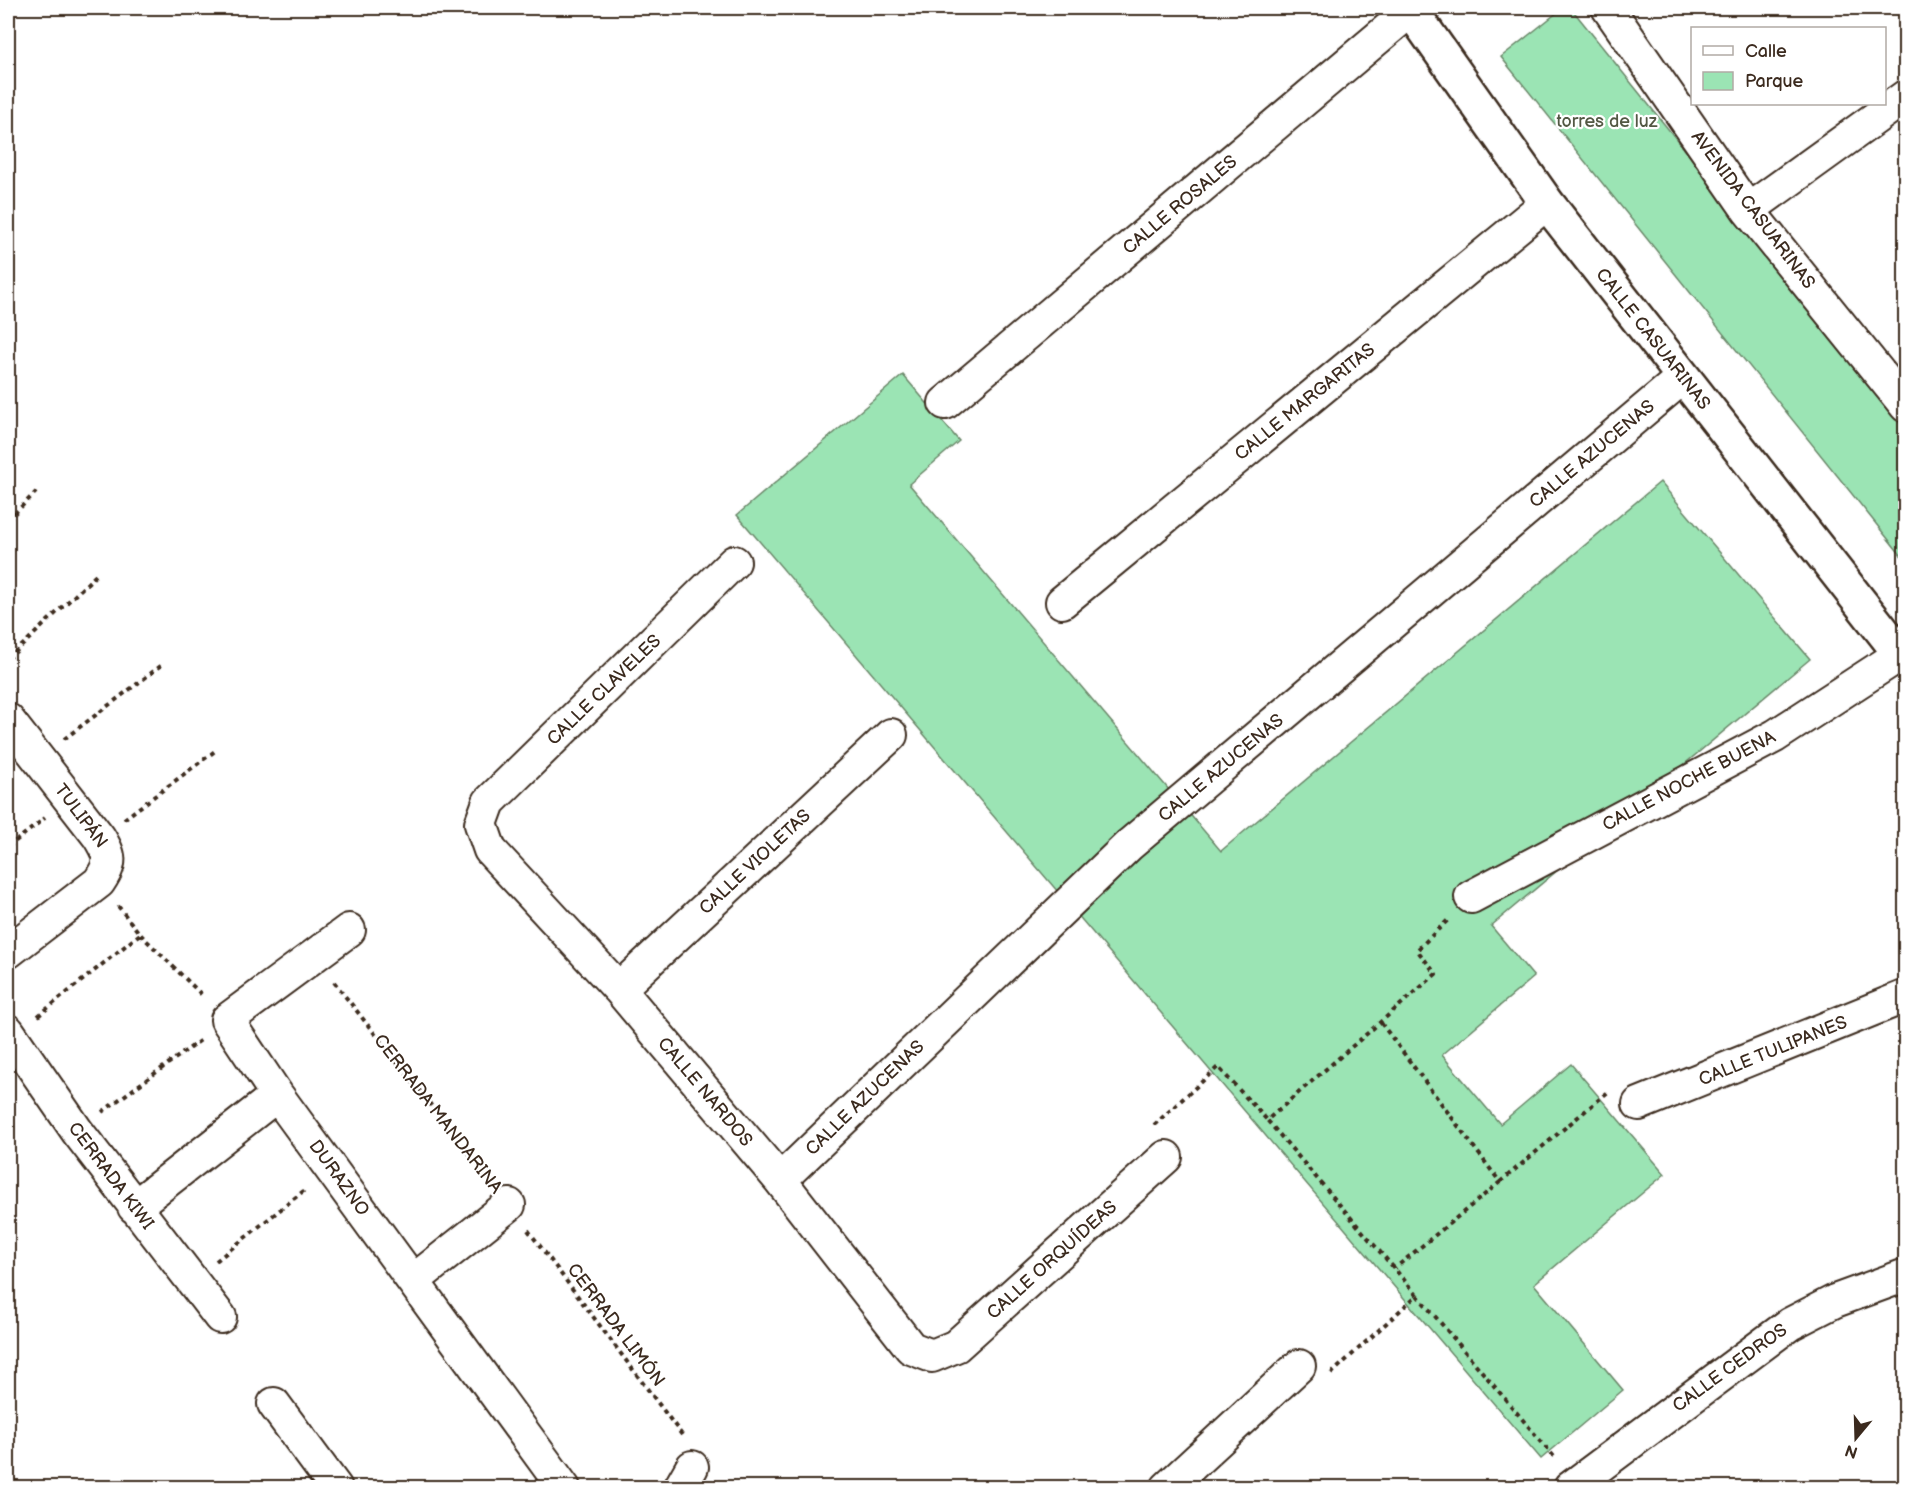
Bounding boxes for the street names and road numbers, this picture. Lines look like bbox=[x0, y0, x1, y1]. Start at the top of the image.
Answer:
street label: AVENIDA CASUARINAS bbox=[1687, 127, 1819, 293]
street label: CALLE ROSALES bbox=[1119, 151, 1241, 259]
street label: CALLE CASUARINAS bbox=[1591, 264, 1715, 414]
street label: CALLE MARGARITAS bbox=[1231, 339, 1379, 465]
street label: CALLE AZUCENAS bbox=[1525, 396, 1659, 512]
street label: CALLE CLAVELES bbox=[543, 630, 665, 750]
street label: CALLE AZUCENAS bbox=[1154, 710, 1288, 826]
street label: CALLE NOCHE BUENA bbox=[1599, 726, 1779, 836]
street label: TULIPÁN bbox=[50, 779, 113, 852]
street label: CALLE VIOLETAS bbox=[695, 805, 815, 919]
street label: CALLE TULIPANES bbox=[1696, 1012, 1850, 1090]
street label: CERRADA MANDARINA bbox=[369, 1030, 507, 1198]
street label: CALLE NARDOS bbox=[653, 1033, 757, 1151]
street label: CALLE AZUCENAS bbox=[801, 1036, 929, 1160]
street label: CERRADA KIWI bbox=[64, 1118, 158, 1234]
street label: DURAZNO bbox=[305, 1136, 373, 1220]
street label: CALLE ORQUÍDEAS bbox=[981, 1195, 1121, 1324]
street label: CERRADA LIMÓN bbox=[563, 1258, 671, 1391]
street label: CALLE CEDROS bbox=[1669, 1319, 1791, 1417]

